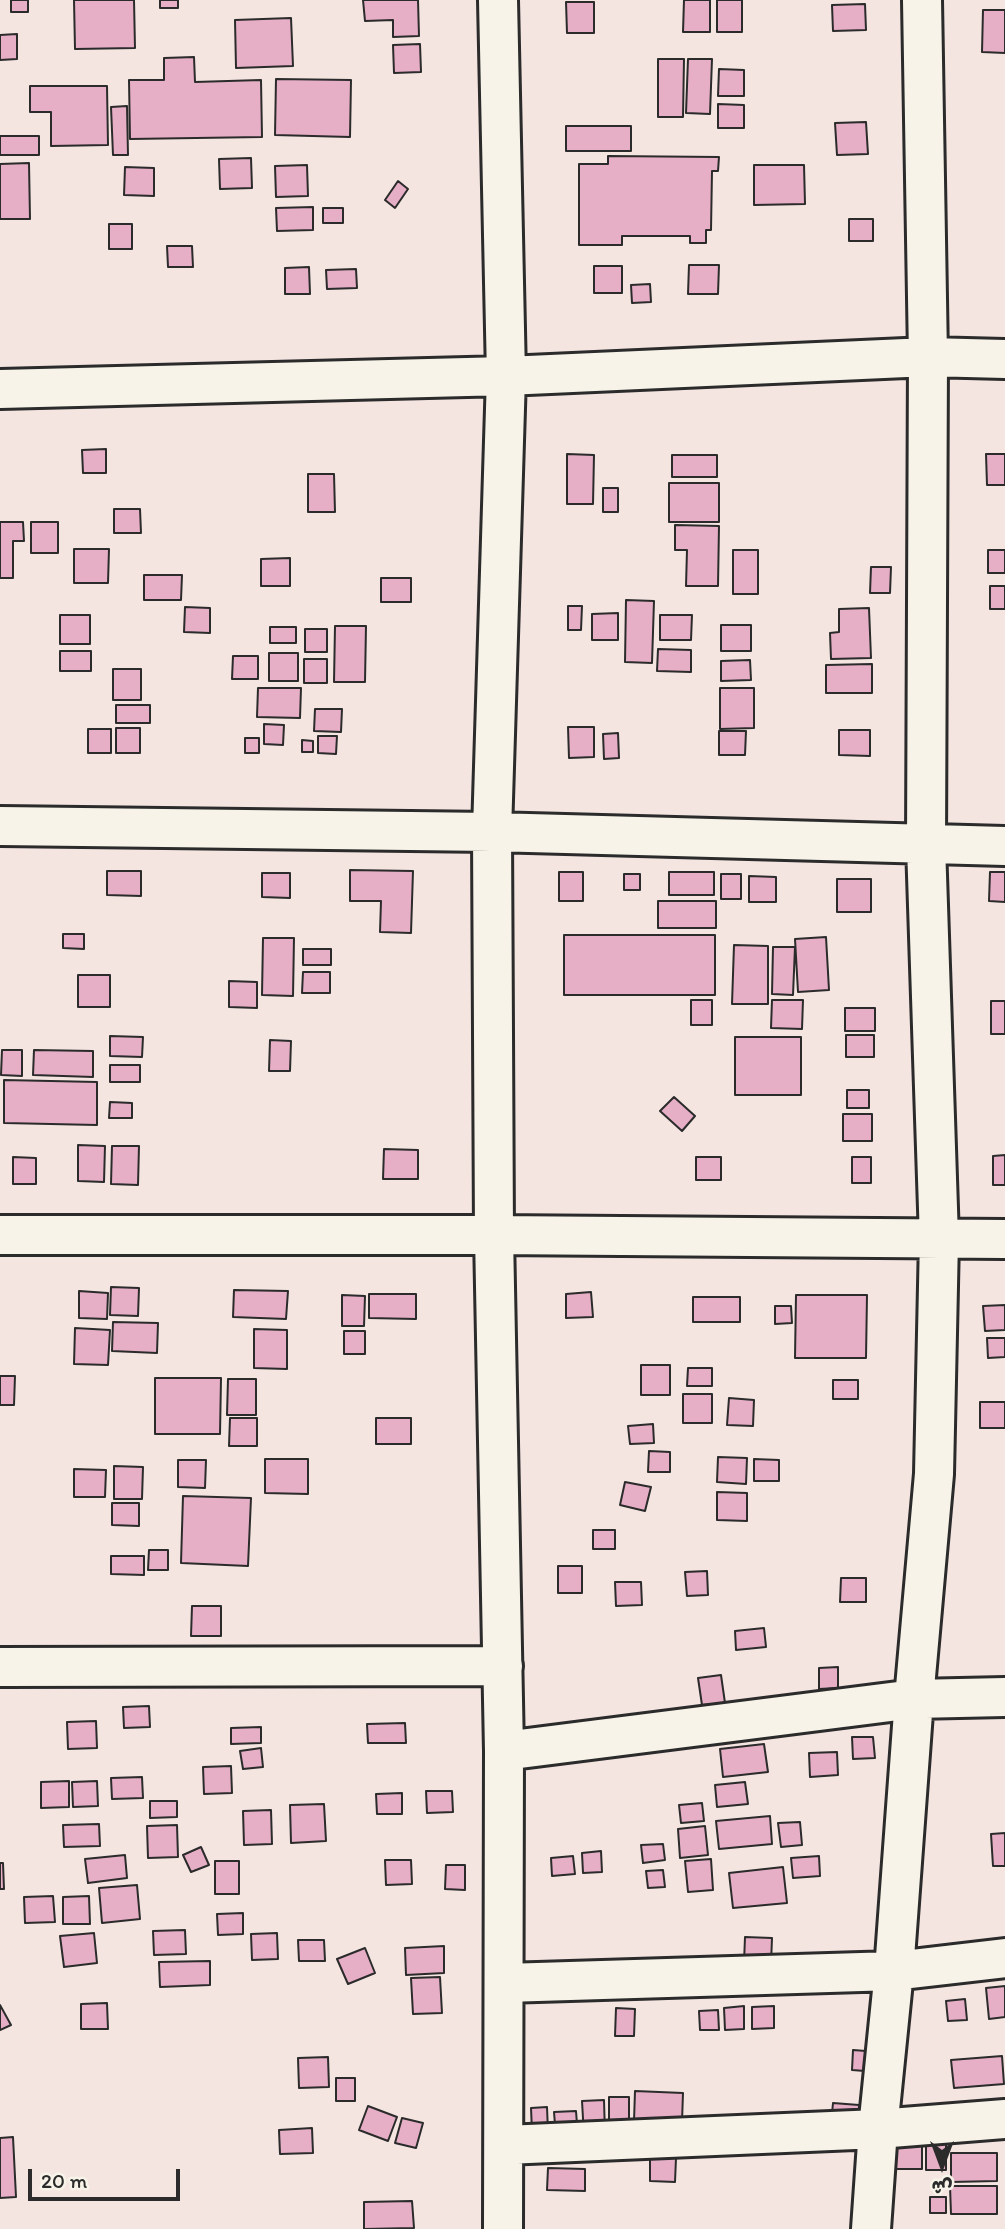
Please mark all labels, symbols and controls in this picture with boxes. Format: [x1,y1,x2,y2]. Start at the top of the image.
north arrow [907,2131,977,2201]
scale bar [32,2156,184,2200]
text: 20 m [41,2168,87,2193]
text: ش [932,2176,952,2199]

